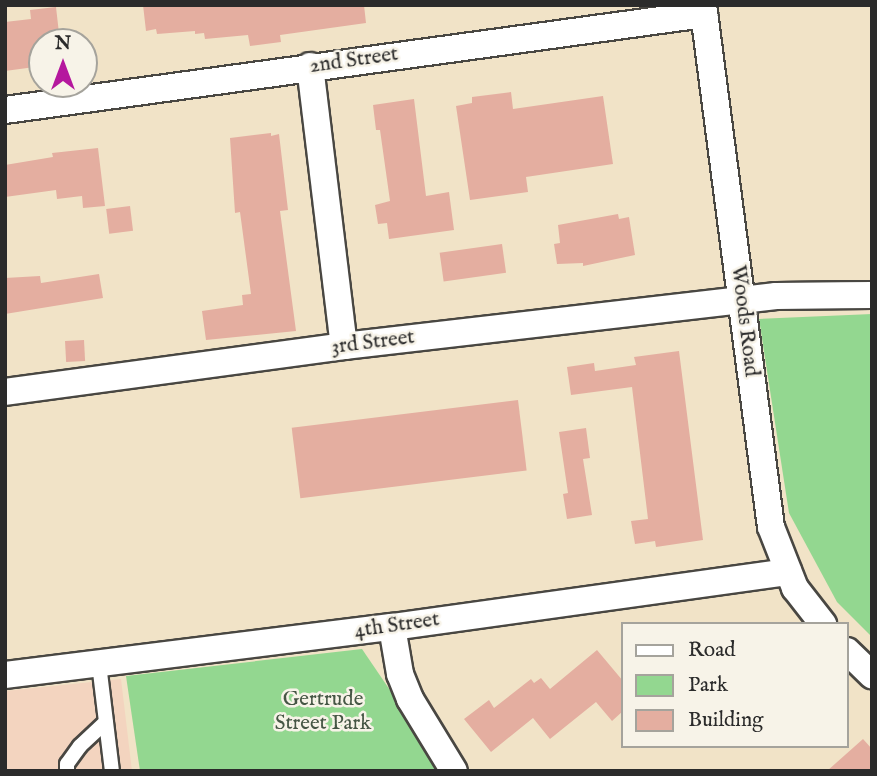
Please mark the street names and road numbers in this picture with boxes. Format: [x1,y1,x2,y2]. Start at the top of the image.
street label: 2nd Street [308,42,400,80]
street label: Woods Road [725,264,763,378]
street label: 3rd Street [330,325,416,361]
street label: 4th Street [353,608,441,644]

